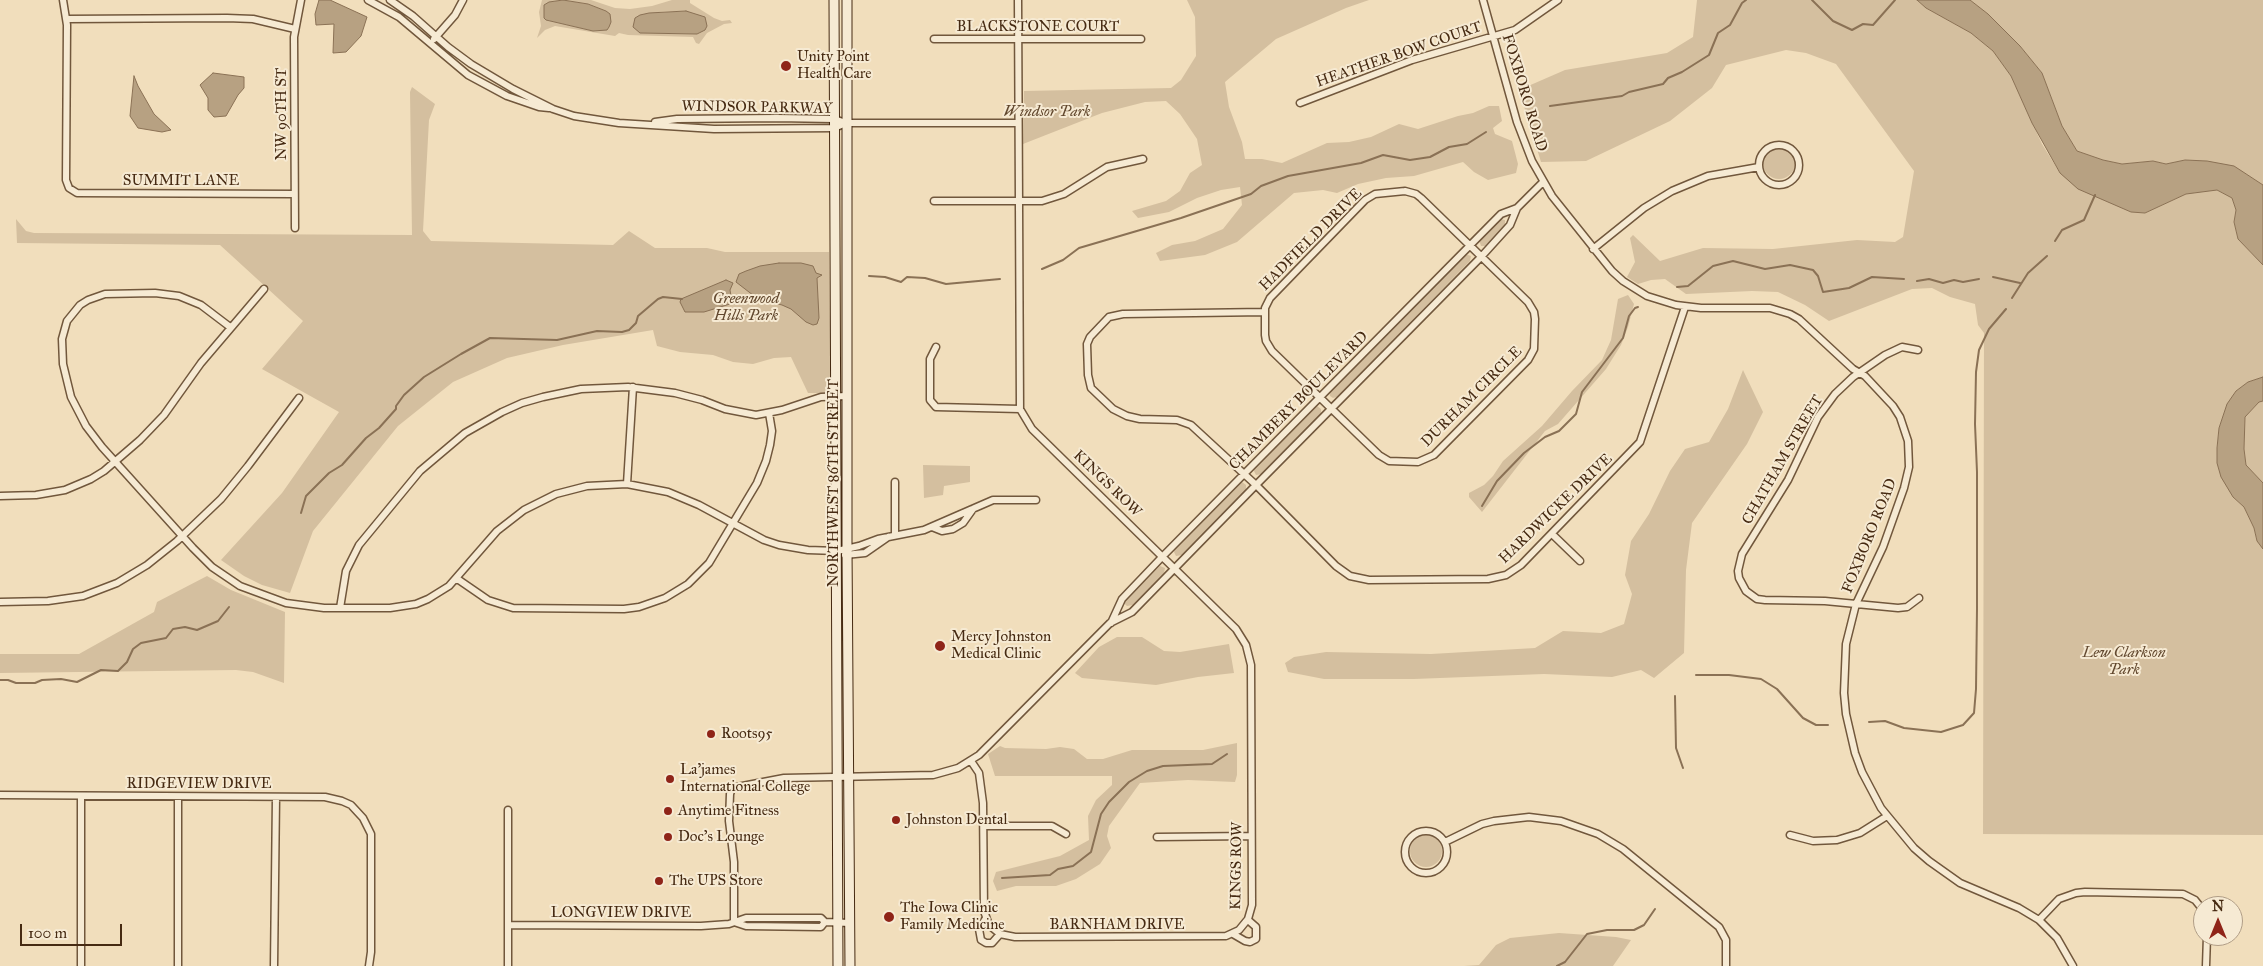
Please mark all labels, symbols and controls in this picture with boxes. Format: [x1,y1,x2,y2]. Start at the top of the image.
street label: BLACKSTONE COURT [957,18,1119,36]
street label: HEATHER BOW COURT [1314,18,1484,92]
street label: FOXBORO ROAD [1498,32,1550,154]
place label: Unity Point Health Care [797,48,872,83]
marker: Unity Point Health Care [779,59,793,73]
street label: NW 90TH ST [273,68,291,160]
street label: WINDSOR PARKWAY [681,98,833,118]
park label: Windsor Park [1004,103,1090,121]
street label: SUMMIT LANE [123,172,239,190]
street label: HADFIELD DRIVE [1256,185,1366,295]
park label: Greenwood Hills Park [713,290,779,325]
street label: CHAMBERY BOULEVARD [1226,328,1372,474]
street label: DURHAM CIRCLE [1418,343,1526,451]
street label: NORTHWEST 86TH STREET [825,379,843,587]
street label: CHATHAM STREET [1739,392,1827,528]
street label: KINGS ROW [1069,447,1145,521]
street label: HARDWICKE DRIVE [1496,450,1616,568]
street label: FOXBORO ROAD [1839,476,1901,596]
place label: Mercy Johnston Medical Clinic [951,628,1051,663]
marker: Mercy Johnston Medical Clinic [933,639,947,653]
park label: Lew Clarkson Park [2082,644,2166,679]
place label: Roots95 [721,725,773,743]
marker: Roots95 [705,728,717,740]
place label: La'james International College [680,761,810,796]
marker: La'james International College [664,773,676,785]
street label: RIDGEVIEW DRIVE [126,775,272,793]
place label: Anytime Fitness [678,802,779,820]
marker: Anytime Fitness [662,805,674,817]
place label: Johnston Dental [906,811,1007,829]
marker: Johnston Dental [890,814,902,826]
street label: KINGS ROW [1227,822,1247,910]
place label: Doc's Lounge [678,828,764,846]
marker: Doc's Lounge [662,831,674,843]
place label: The UPS Store [669,872,763,890]
marker: The UPS Store [653,875,665,887]
north arrow [2193,896,2243,946]
text: N [2212,898,2224,915]
place label: The Iowa Clinic Family Medicine [900,899,1005,934]
street label: LONGVIEW DRIVE [551,904,691,922]
marker: The Iowa Clinic Family Medicine [882,910,896,924]
scale bar [22,914,125,946]
street label: BARNHAM DRIVE [1050,916,1184,934]
text: 100 m [28,924,67,942]

